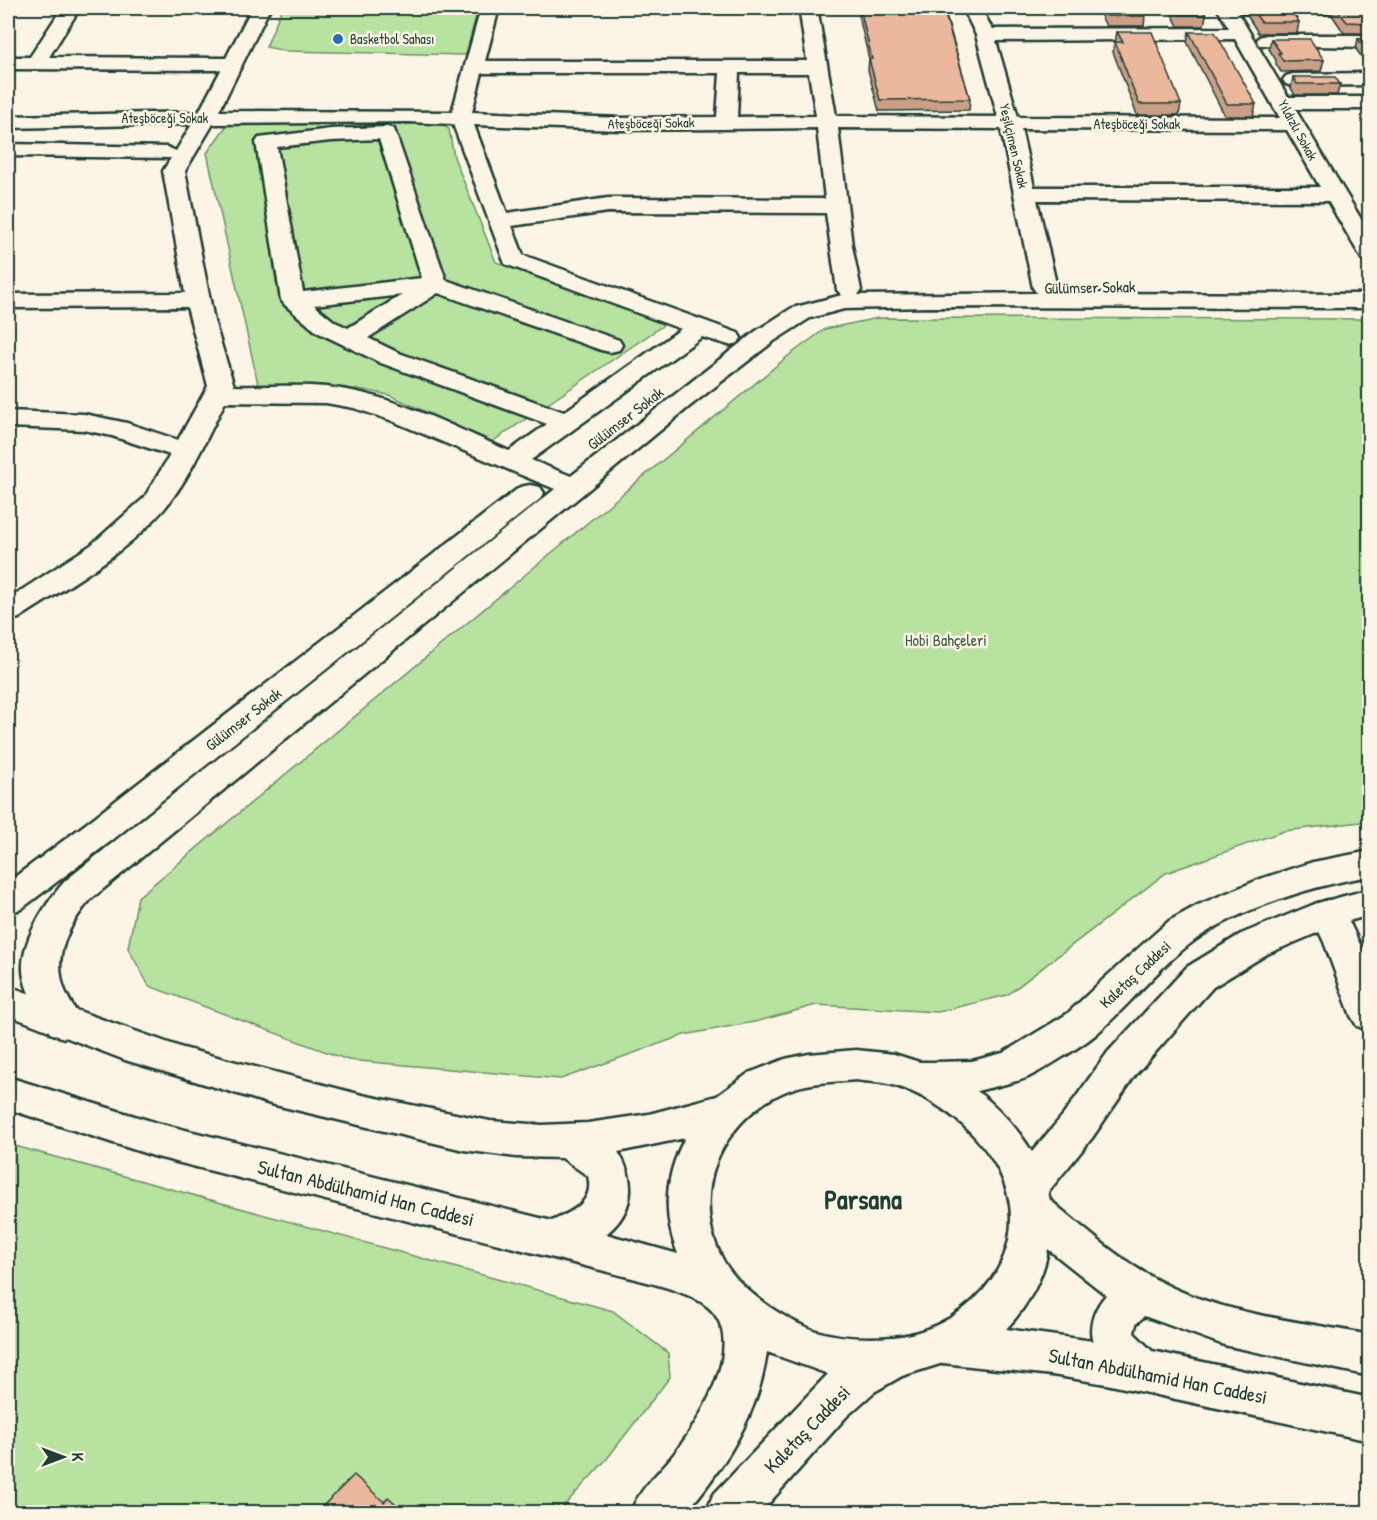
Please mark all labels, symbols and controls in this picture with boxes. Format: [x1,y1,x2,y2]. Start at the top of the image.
place label: Basketbol Sahası [350,29,434,48]
marker: Basketbol Sahası [331,32,345,46]
street label: Yıldızlı Sokak [1274,96,1323,164]
street label: Yeşilçimen Sokak [996,102,1034,190]
street label: Ateşböceği Sokak [122,108,209,128]
street label: Ateşböceği Sokak [607,112,695,134]
street label: Ateşböceği Sokak [1094,114,1181,134]
street label: Gülümser Sokak [1044,275,1136,299]
street label: Gülümser Sokak [582,381,668,455]
park label: Hobi Bahçeleri [905,629,987,651]
street label: Gülümser Sokak [200,682,286,756]
street label: Kaletaş Caddesi [1094,935,1176,1013]
street label: Sultan Abdülhamid Han Caddesi [255,1153,477,1232]
district label: Parsana [824,1181,902,1217]
street label: Sultan Abdülhamid Han Caddesi [1047,1341,1270,1410]
street label: Kaletaş Caddesi [758,1379,856,1479]
north arrow [33,1427,93,1487]
text: K [67,1453,89,1462]

